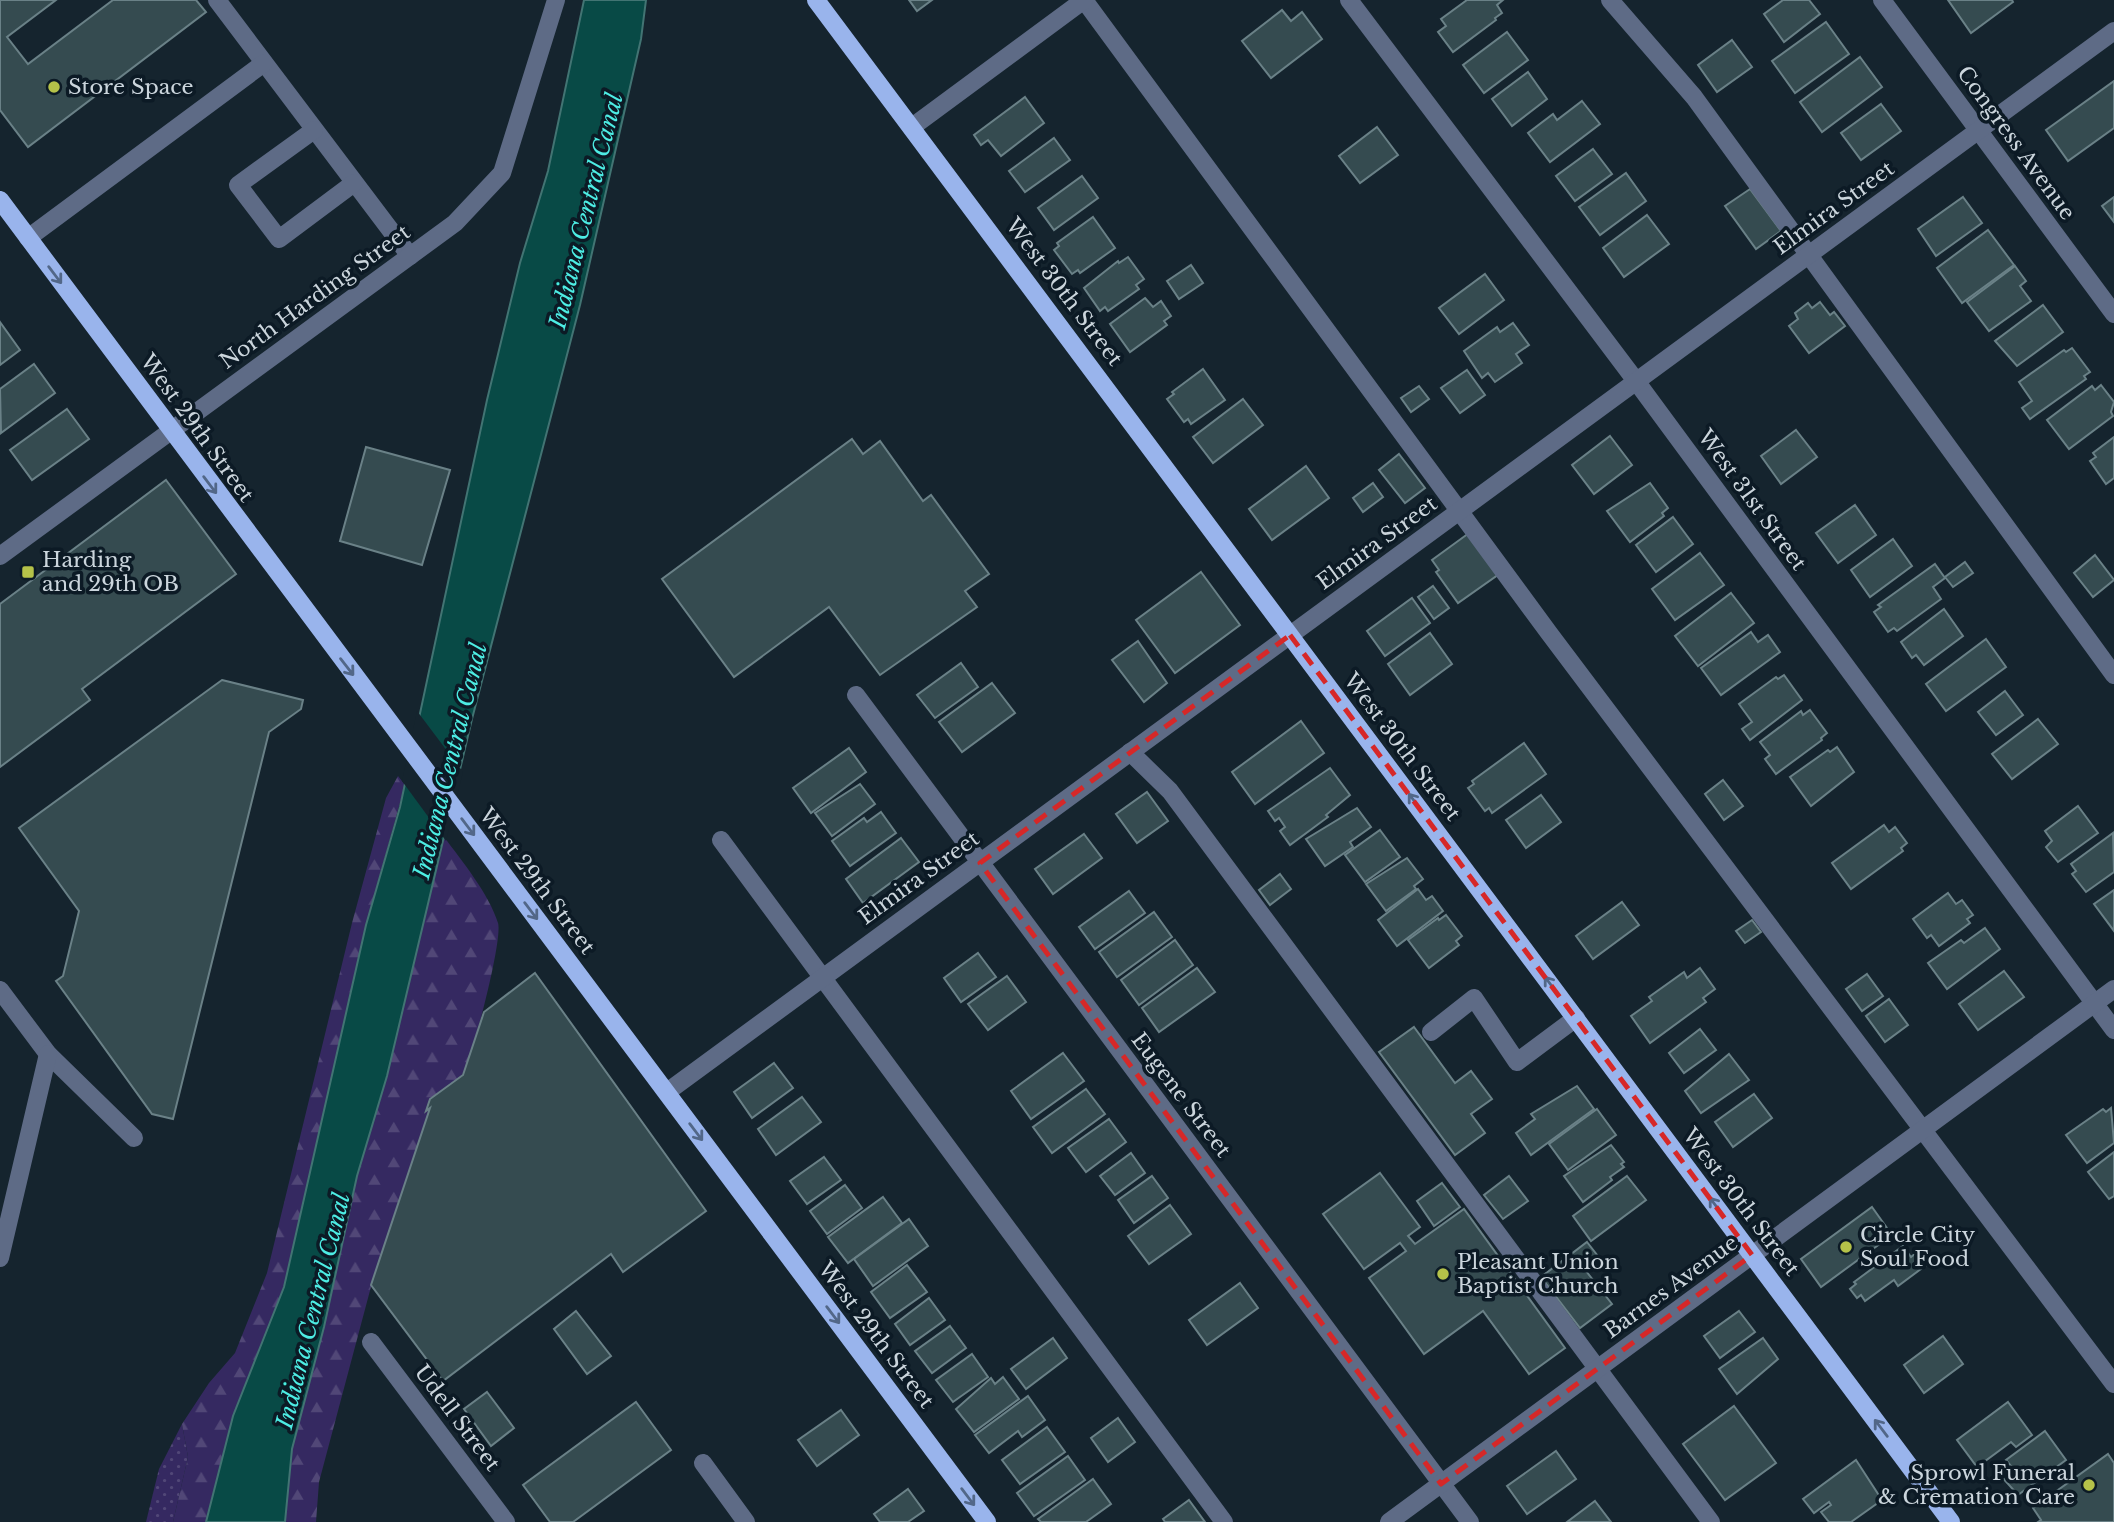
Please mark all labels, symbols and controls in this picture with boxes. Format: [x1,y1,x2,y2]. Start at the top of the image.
street label: Congress Avenue [1952,61,2080,225]
place label: Store Space [68,74,194,100]
marker: Store Space [46,79,62,95]
water label: Indiana Central Canal [543,89,629,333]
street label: Elmira Street [1769,156,1899,260]
street label: West 30th Street [999,212,1128,371]
street label: North Harding Street [215,219,415,375]
one-way arrow [48,265,63,284]
street label: West 29th Street [134,348,259,507]
street label: West 31st Street [1692,424,1812,575]
one-way arrow [202,475,217,494]
street label: Elmira Street [1312,491,1442,595]
place label: Harding and 29th OB [42,547,179,597]
marker: Harding and 29th OB [20,564,36,580]
water label: Indiana Central Canal [407,639,493,883]
one-way arrow [339,657,354,676]
street label: West 30th Street [1337,667,1466,826]
one-way arrow [1408,793,1422,812]
street label: West 29th Street [473,802,601,959]
one-way arrow [460,818,475,837]
street label: Elmira Street [854,826,984,930]
one-way arrow [523,901,538,920]
one-way arrow [1543,976,1558,994]
street label: Eugene Street [1126,1027,1236,1163]
street label: West 30th Street [1676,1122,1805,1281]
one-way arrow [689,1123,704,1141]
water label: Indiana Central Canal [270,1189,356,1433]
one-way arrow [1709,1197,1724,1216]
place label: Circle City Soul Food [1860,1222,1976,1272]
street label: Barnes Avenue [1599,1230,1743,1344]
marker: Circle City Soul Food [1838,1239,1854,1255]
place label: Pleasant Union Baptist Church [1457,1249,1619,1299]
street label: West 29th Street [812,1256,940,1413]
marker: Pleasant Union Baptist Church [1435,1266,1451,1282]
one-way arrow [825,1305,840,1323]
street label: Udell Street [409,1360,505,1476]
one-way arrow [1874,1419,1889,1438]
place label: Sprowl Funeral & Cremation Care [1878,1460,2075,1510]
marker: Sprowl Funeral & Cremation Care [2081,1477,2097,1493]
one-way arrow [961,1487,976,1506]

